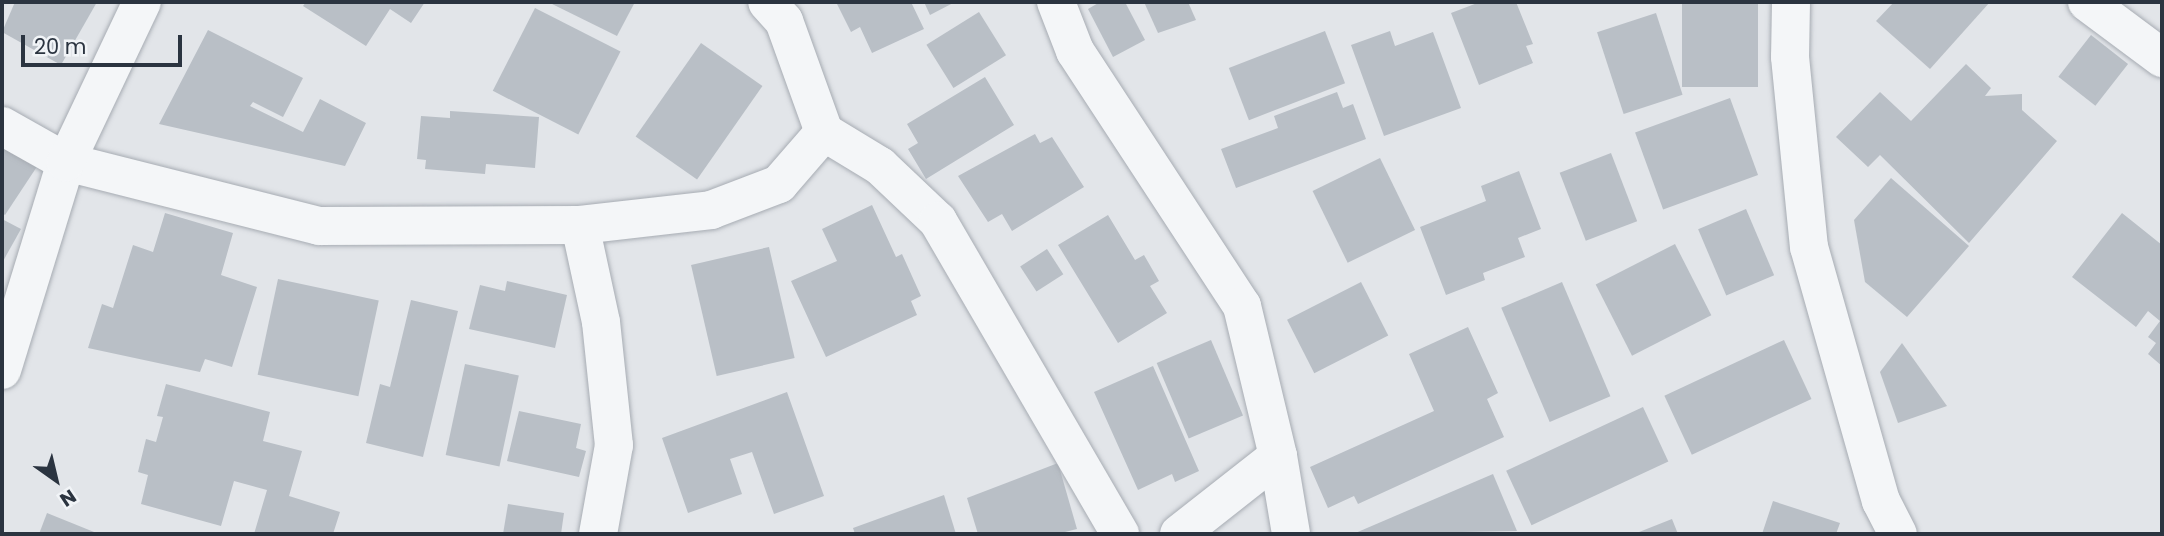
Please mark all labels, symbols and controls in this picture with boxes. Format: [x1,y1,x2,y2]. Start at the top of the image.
scale bar [24,21,186,65]
text: 20 m [34,32,87,61]
north arrow [21,445,91,515]
text: N [55,483,82,513]

